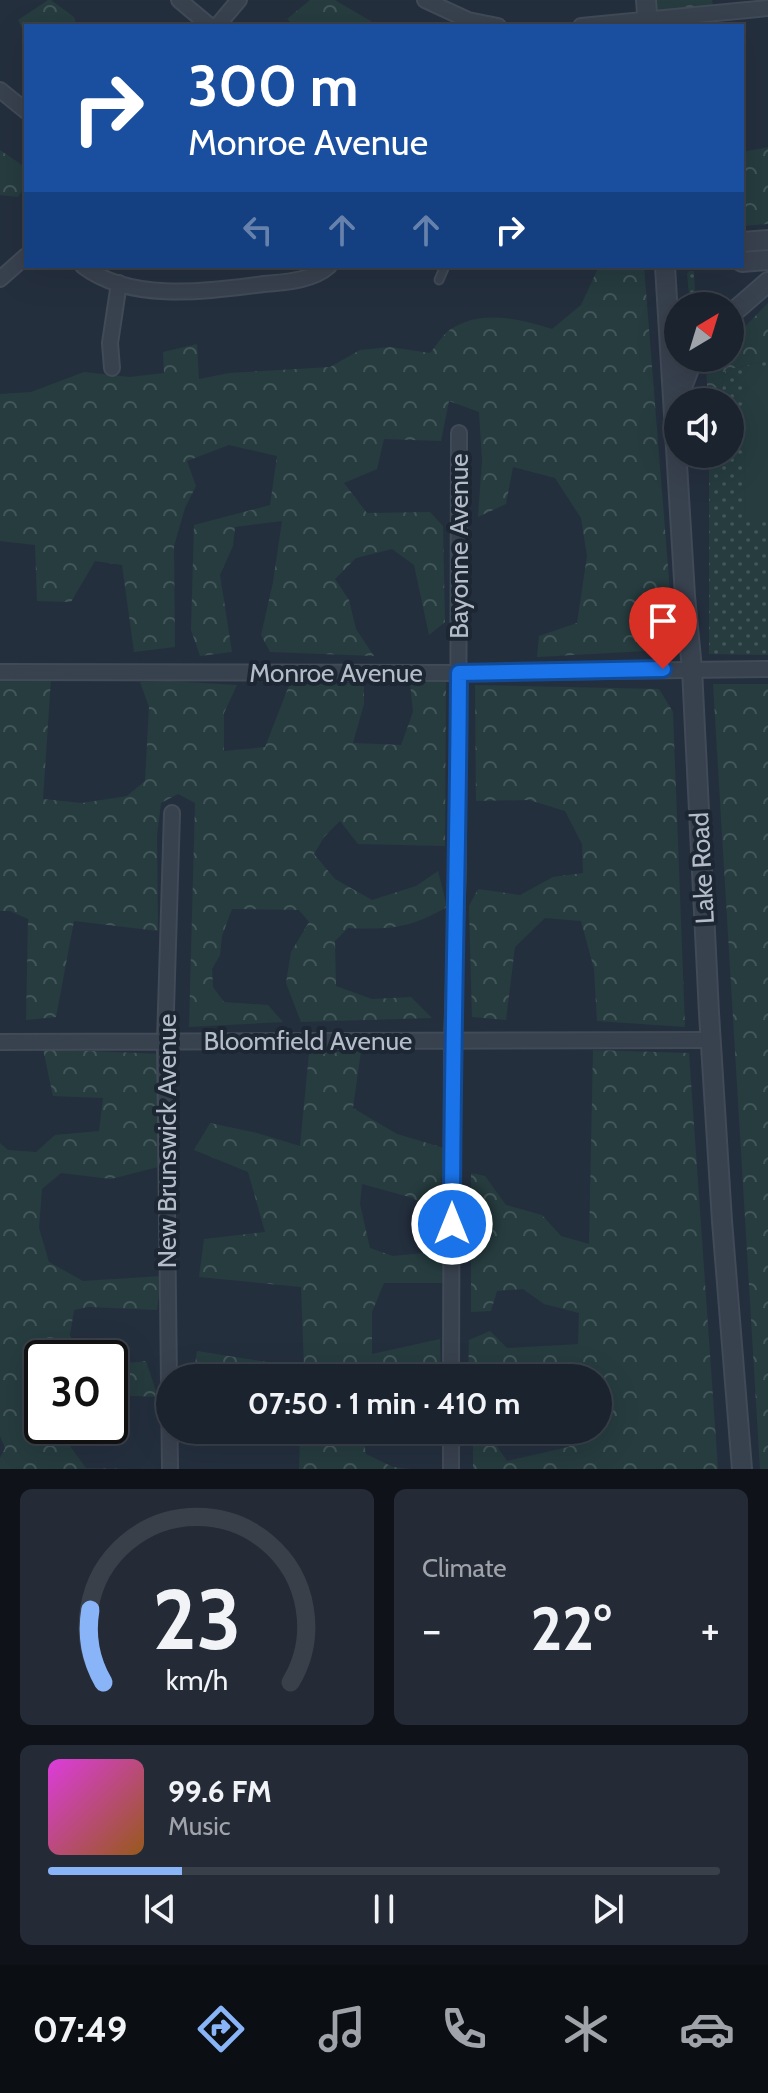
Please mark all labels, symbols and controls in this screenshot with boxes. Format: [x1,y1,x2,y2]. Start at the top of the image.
text: 300 m [188,52,359,120]
icon: right [56,56,160,160]
text: Monroe Avenue [188,120,428,164]
icon: left [236,208,280,252]
icon: ahead [320,208,364,252]
icon: ahead [404,208,448,252]
icon: right [488,208,532,252]
north arrow [664,292,744,372]
map controls [664,292,744,468]
button: sound [664,388,744,468]
street label: Bayonne Avenue [443,453,475,639]
pin [629,587,697,669]
icon: arrive [641,599,685,643]
street label: Monroe Avenue [249,657,423,689]
street label: Lake Road [683,811,721,925]
street label: New Brunswick Avenue [151,1014,183,1268]
street label: Bloomfield Avenue [204,1025,412,1057]
position arrow [410,1182,494,1266]
speed limit sign: 30 [24,1340,128,1444]
text: 07:50 · 1 min · 410 m [248,1385,520,1422]
text: Climate [422,1552,507,1584]
text: 23 [153,1569,241,1670]
text: 22° [531,1592,611,1665]
text: − [422,1603,441,1656]
text: + [701,1603,720,1656]
text: km/h [166,1662,228,1697]
text: 99.6 FM [168,1773,272,1810]
text: Music [168,1810,231,1842]
icon: previous [138,1887,182,1931]
icon: pause [362,1887,406,1931]
icon: next [586,1887,630,1931]
icon: directions [193,2001,249,2057]
icon: music [314,2001,370,2057]
icon: phone [436,2001,492,2057]
icon: climate [558,2001,614,2057]
icon: car [679,2001,735,2057]
text: 07:49 [33,2007,127,2051]

